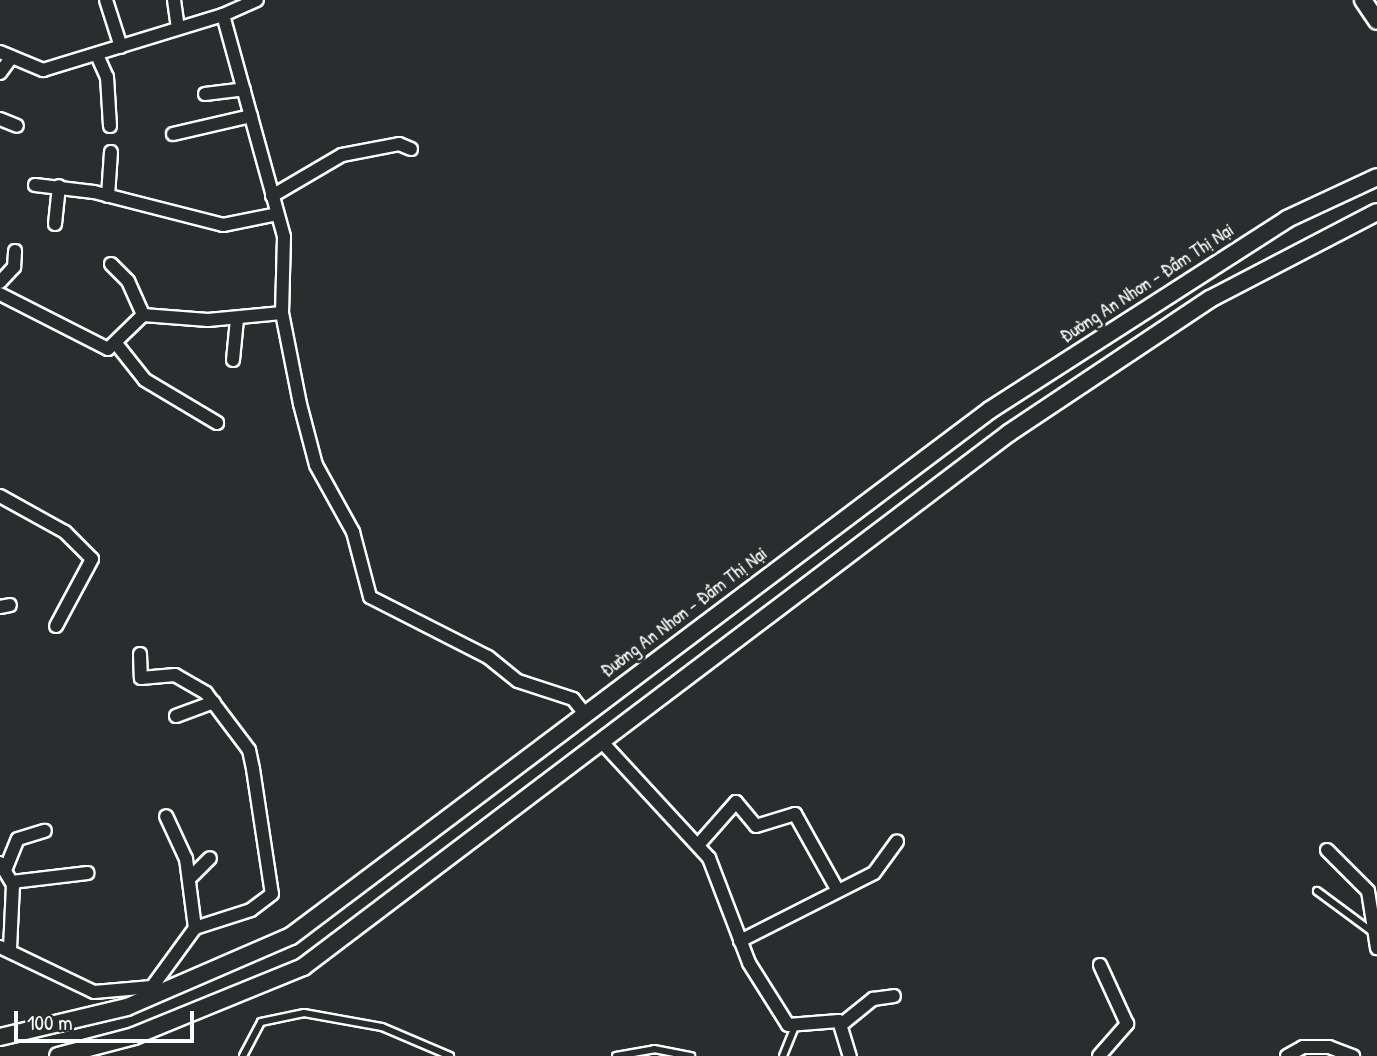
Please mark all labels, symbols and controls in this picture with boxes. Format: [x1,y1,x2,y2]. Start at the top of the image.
street label: Đường An Nhơn - Đầm Thị Nại [1056,218,1238,348]
street label: Đường An Nhơn - Đầm Thị Nại [596,542,772,682]
scale bar [18,996,198,1040]
text: 100 m [27,1008,73,1037]

